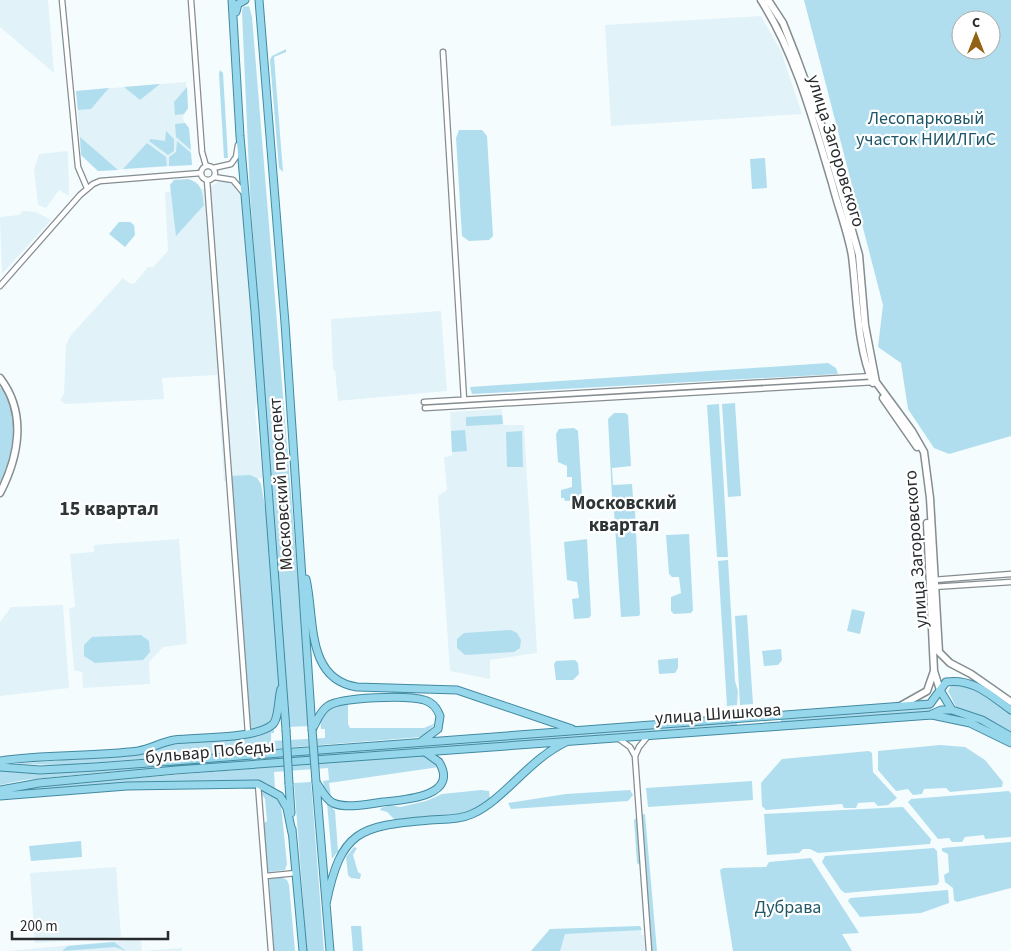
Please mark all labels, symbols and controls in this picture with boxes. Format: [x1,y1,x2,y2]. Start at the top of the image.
north arrow [951,10,1001,60]
text: С [972,13,980,33]
street label: улица Загоровского [801,72,871,230]
park label: Лесопарковый участок НИИЛГиС [856,106,996,152]
street label: Московский проспект [262,397,300,571]
street label: улица Загоровского [898,469,934,629]
district label: Московский квартал [571,490,677,539]
district label: 15 квартал [59,495,159,523]
street label: улица Шишкова [654,697,782,731]
street label: бульвар Победы [144,734,276,770]
park label: Дубрава [755,895,821,920]
scale bar [12,908,169,940]
text: 200 m [20,916,58,937]

